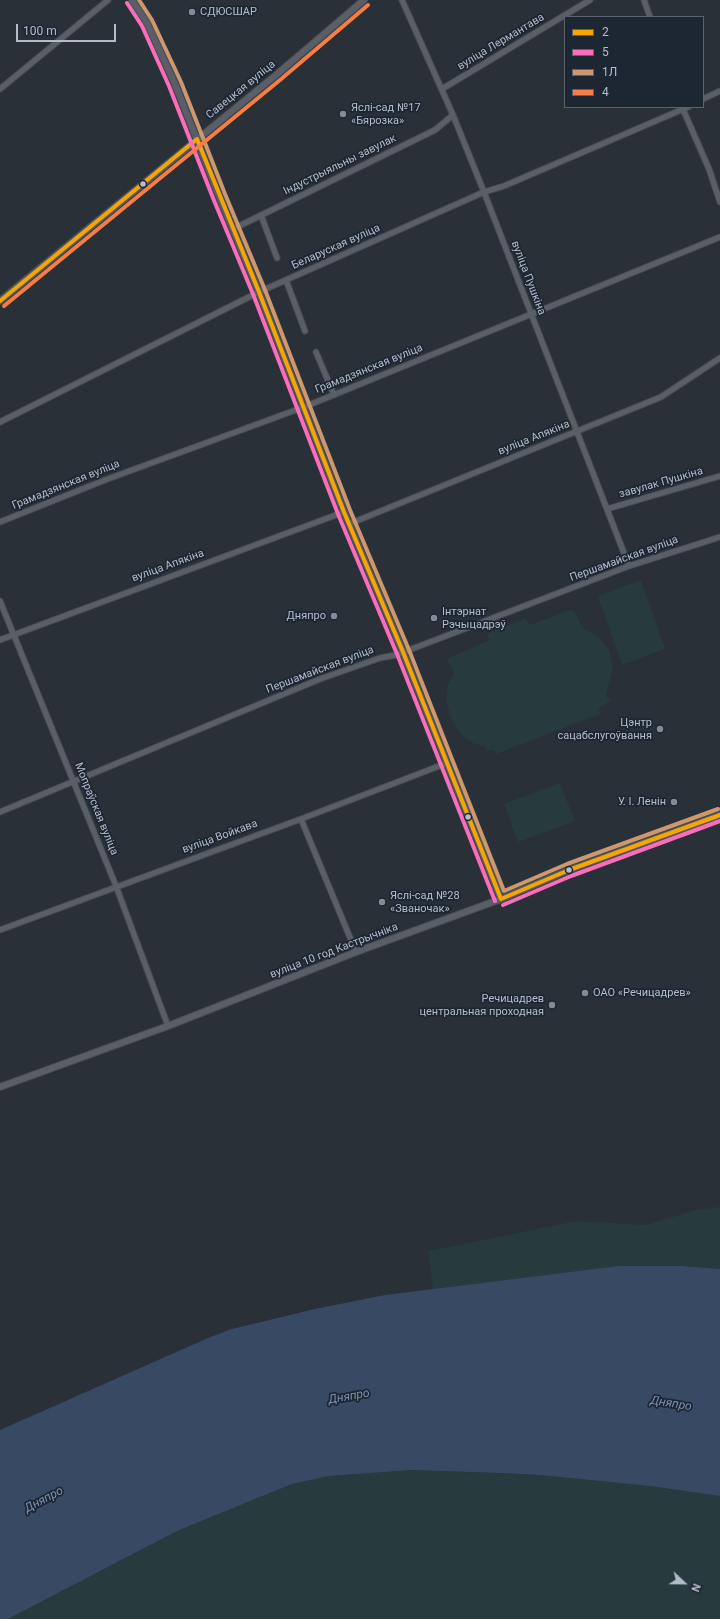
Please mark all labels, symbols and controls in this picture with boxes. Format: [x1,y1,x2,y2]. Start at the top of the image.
place label: СДЮСШАР [200,5,257,19]
marker: СДЮСШАР [187,7,197,17]
street label: вуліца Лермантава [455,11,547,73]
scale bar [18,16,118,42]
legend [564,16,704,108]
text: 100 m [23,24,57,38]
text: 2 [602,25,609,39]
text: 5 [602,45,609,59]
street label: Савецкая вуліца [204,58,278,122]
text: 1Л [602,65,617,79]
text: 4 [602,85,609,99]
place label: Яслі-сад №17 «Бярозка» [351,101,421,127]
marker: Яслі-сад №17 «Бярозка» [338,109,348,119]
street label: Індустрыяльны завулак [281,132,399,198]
unlabelled marker [138,179,148,189]
street label: Беларуская вуліца [290,222,382,272]
street label: вуліца Пушкіна [508,239,548,317]
street label: Грамадзянская вуліца [313,341,425,397]
street label: вуліца Апякіна [496,418,572,458]
street label: Грамадзянская вуліца [10,457,122,513]
street label: завулак Пушкіна [618,465,704,501]
street label: Першамайская вуліца [568,533,680,585]
street label: вуліца Апякіна [130,547,206,585]
place label: Інтэрнат Рэчыцадрэў [442,605,506,631]
place label: Дняпро [287,609,326,623]
marker: Дняпро [329,611,339,621]
marker: Інтэрнат Рэчыцадрэў [429,613,439,623]
street label: Першамайская вуліца [264,643,376,697]
place label: Цэнтр сацабслугоўвання [557,716,652,742]
marker: Цэнтр сацабслугоўвання [655,724,665,734]
street label: Мопраўская вуліца [71,761,121,857]
place label: У. І. Ленін [618,795,666,809]
marker: У. І. Ленін [669,797,679,807]
unlabelled marker [463,812,473,822]
street label: вуліца Войкава [181,817,259,857]
unlabelled marker [564,865,574,875]
place label: Яслі-сад №28 «Званочак» [390,889,460,915]
marker: Яслі-сад №28 «Званочак» [377,897,387,907]
street label: вуліца 10 год Кастрычніка [268,920,400,982]
place label: ОАО «Речицадрев» [593,986,691,1000]
marker: ОАО «Речицадрев» [580,988,590,998]
place label: Речицадрев центральная проходная [420,992,544,1018]
marker: Речицадрев центральная проходная [547,1000,557,1010]
water label: Дняпро [327,1386,371,1408]
water label: Дняпро [649,1394,693,1414]
water label: Дняпро [22,1484,66,1516]
north arrow [664,1563,704,1603]
text: N [688,1582,703,1594]

